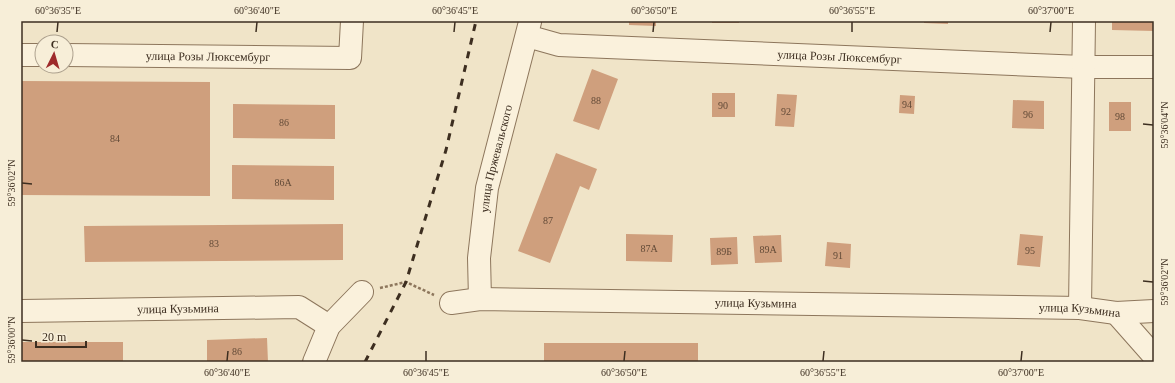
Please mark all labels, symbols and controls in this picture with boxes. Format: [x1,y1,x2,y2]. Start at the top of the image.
text: 60°36'35"E [35,5,81,16]
text: 60°36'40"E [234,5,280,16]
text: 60°36'45"E [432,5,478,16]
text: 60°36'50"E [631,5,677,16]
text: 60°36'55"E [829,5,875,16]
text: 60°37'00"E [1028,5,1074,16]
north arrow [34,34,74,74]
text: С [50,38,59,50]
street label: улица Розы Люксембург [777,47,902,66]
street label: улица Розы Люксембург [146,49,270,64]
house number: 88 [591,95,601,106]
house number: 94 [902,99,912,110]
house number: 90 [718,100,728,111]
text: 59°36'04"N [1159,101,1170,149]
street label: улица Пржевальского [477,103,515,213]
house number: 92 [781,106,791,117]
house number: 96 [1023,109,1033,120]
house number: 98 [1115,111,1125,122]
house number: 86 [279,117,289,128]
house number: 84 [110,133,120,144]
text: 59°36'02"N [6,159,17,207]
house number: 86А [274,177,292,188]
house number: 87 [543,215,553,226]
house number: 83 [209,238,219,249]
house number: 87А [640,243,658,254]
house number: 89А [759,244,777,255]
house number: 95 [1025,245,1035,256]
house number: 89Б [716,246,732,257]
house number: 91 [833,250,843,261]
text: 59°36'02"N [1159,258,1170,306]
street label: улица Кузьмина [715,296,797,311]
street label: улица Кузьмина [1039,300,1121,320]
street label: улица Кузьмина [137,301,220,316]
text: 59°36'00"N [6,316,17,364]
scale bar [36,323,86,349]
text: 20 m [42,330,67,344]
house number: 86 [232,346,242,357]
text: 60°36'40"E [204,367,250,378]
text: 60°36'45"E [403,367,449,378]
text: 60°36'50"E [601,367,647,378]
text: 60°36'55"E [800,367,846,378]
text: 60°37'00"E [998,367,1044,378]

